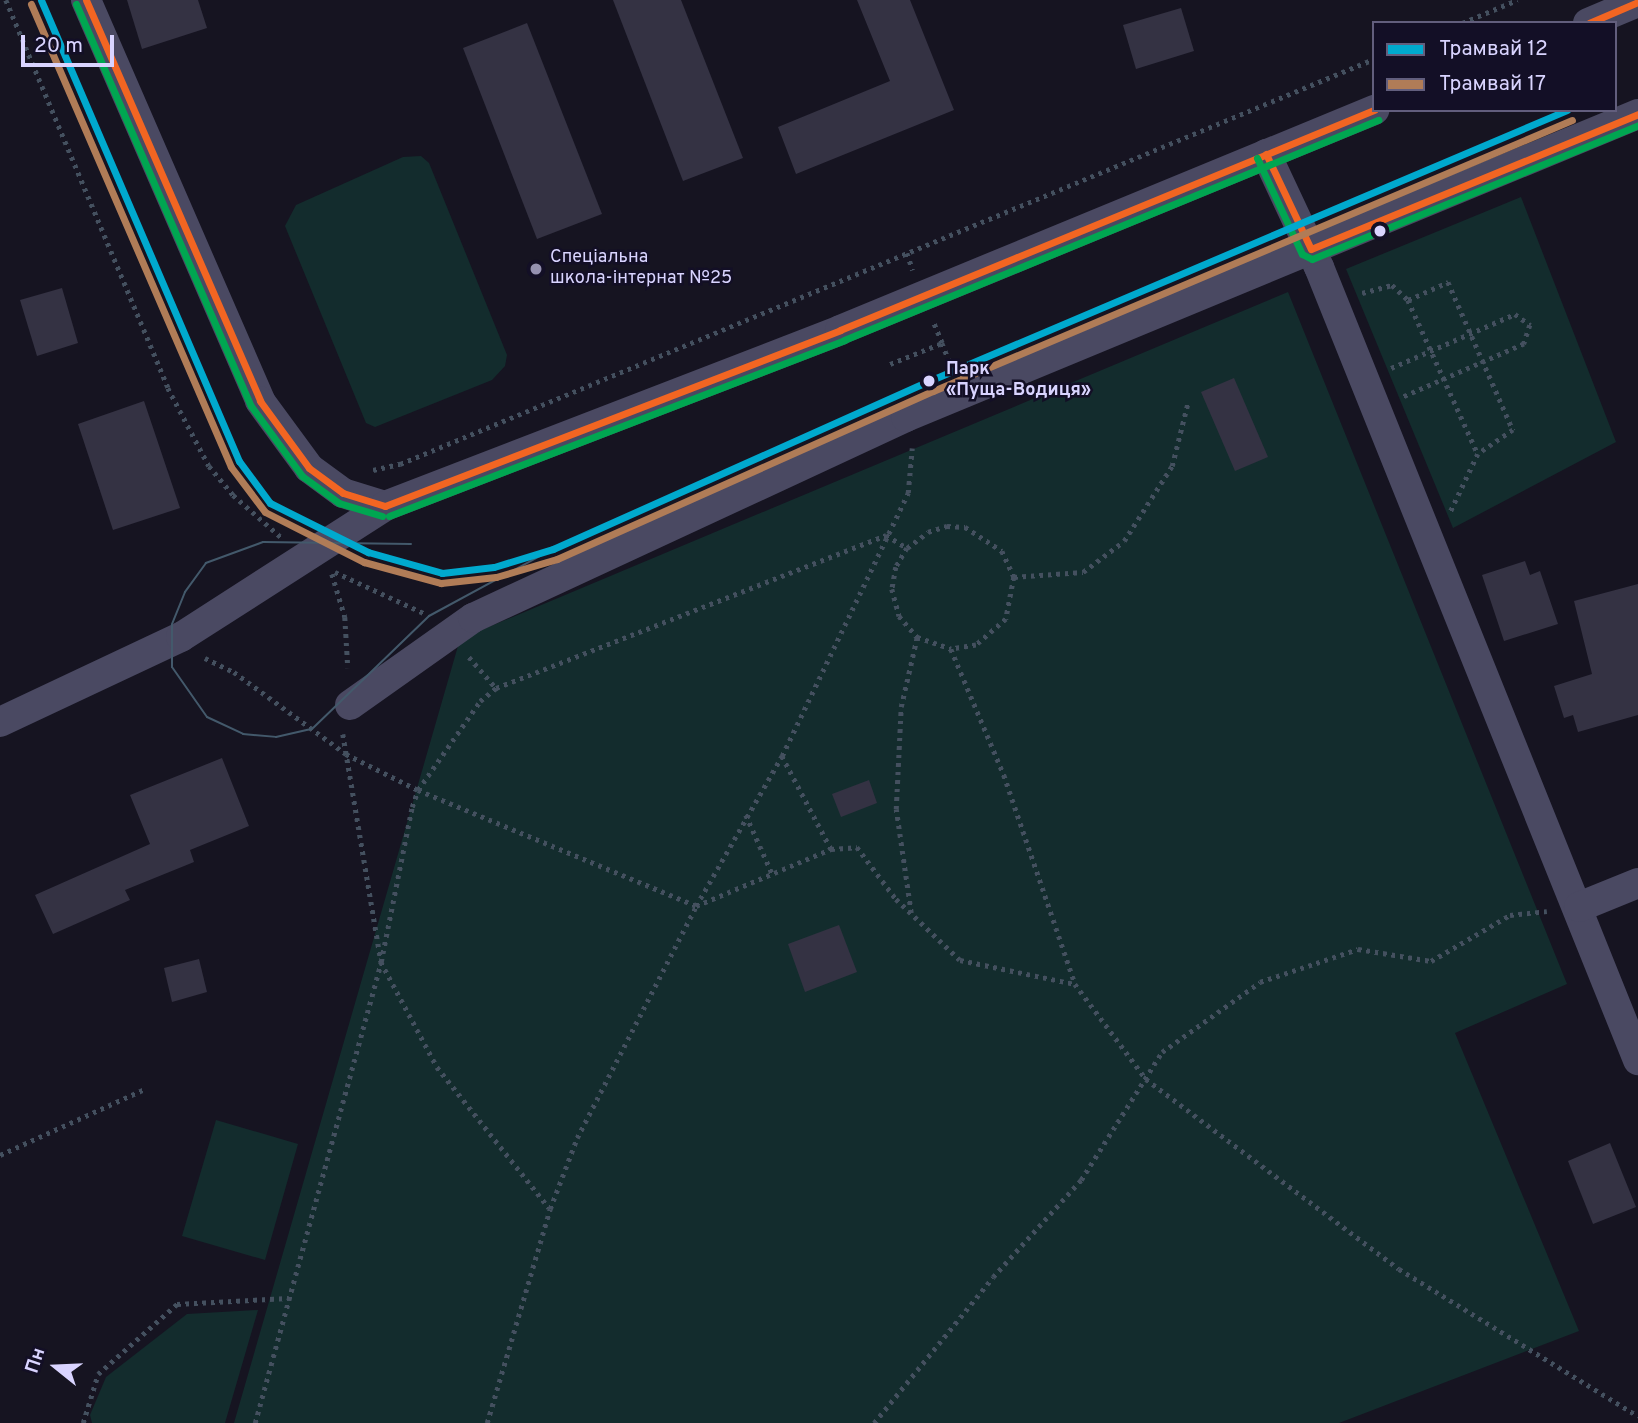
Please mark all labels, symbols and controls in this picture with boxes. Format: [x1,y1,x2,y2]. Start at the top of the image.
scale bar [24,21,117,65]
legend [1372,21,1617,112]
text: 20 m [34,33,83,60]
text: Трамвай 12 [1439,36,1548,63]
text: Трамвай 17 [1439,71,1546,98]
unlabelled marker [1373,224,1387,238]
place label: Спеціальна школа-інтернат №25 [550,248,732,290]
marker: Спеціальна школа-інтернат №25 [528,261,544,277]
place label: Парк «Пуща-Водиця» [946,360,1091,402]
marker: Парк «Пуща-Водиця» [918,370,940,392]
north arrow [21,1332,91,1402]
text: Пн [21,1345,51,1376]

